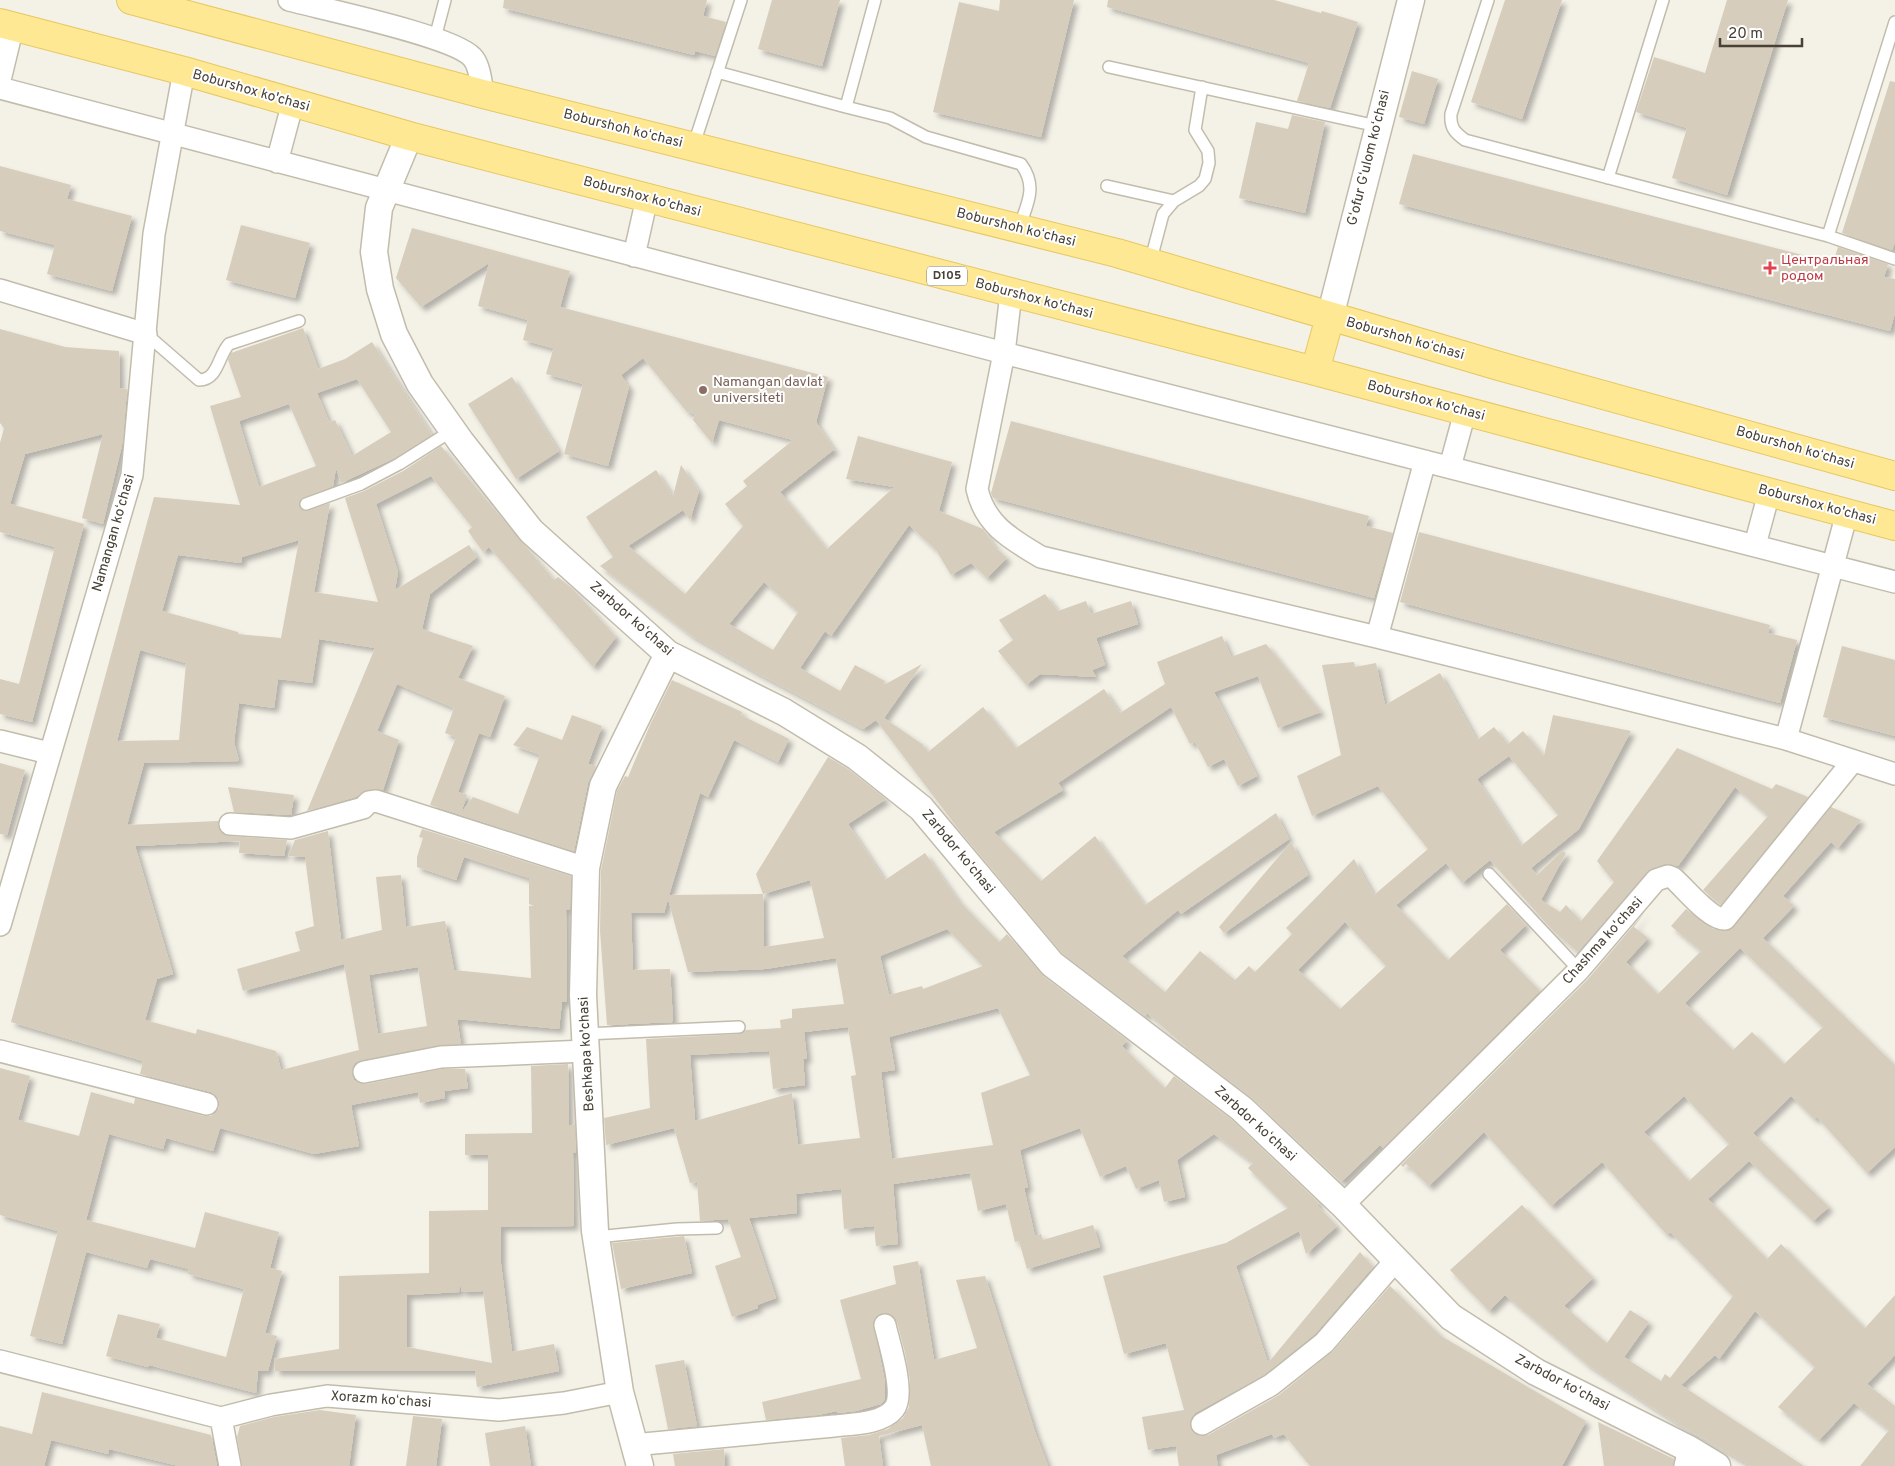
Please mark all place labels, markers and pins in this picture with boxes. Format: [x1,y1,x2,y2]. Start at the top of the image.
place label: Центральная родом [1781,252,1869,285]
marker: Центральная родом [1763,261,1777,275]
place label: Namangan davlat universiteti [713,374,823,407]
marker: Namangan davlat universiteti [697,384,709,396]

